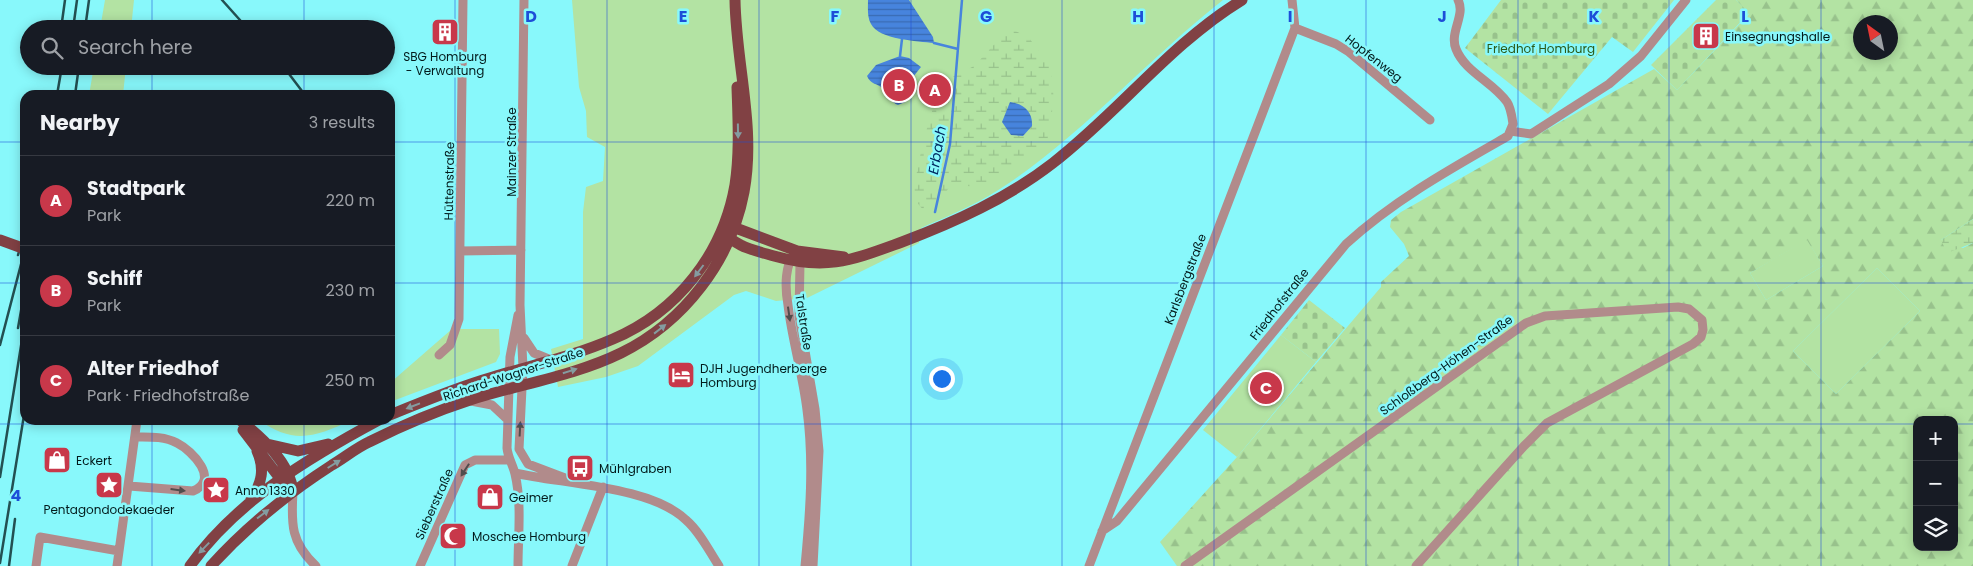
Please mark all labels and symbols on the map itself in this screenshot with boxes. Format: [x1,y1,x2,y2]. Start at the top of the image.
text: D [525,5,537,28]
text: E [679,5,687,28]
text: F [831,5,840,28]
text: G [980,5,992,28]
text: H [1132,5,1144,28]
text: I [1288,5,1292,28]
text: J [1437,5,1447,28]
text: K [1588,5,1600,28]
text: L [1741,5,1749,28]
north arrow [1853,15,1898,60]
building icon: SBG Homburg - Verwaltung [430,17,460,47]
building icon: Einsegnungshalle [1691,21,1721,51]
place label: Einsegnungshalle [1725,28,1830,45]
street label: Hopfenweg [1342,30,1406,86]
park label: Friedhof Homburg [1487,40,1595,57]
place label: SBG Homburg - Verwaltung [403,48,487,79]
pin: B [883,66,915,104]
pin: A [919,71,951,109]
street label: Mainzer Straße [503,107,520,197]
one-way arrow [734,123,742,139]
water label: Erbach [923,124,951,176]
street label: Hüttenstraße [440,142,458,220]
street label: Karlsbergstraße [1160,231,1210,327]
one-way arrow [693,264,704,277]
street label: Friedhofstraße [1245,264,1313,344]
street label: Talstraße [791,293,817,351]
one-way arrow [785,306,793,322]
street label: Schloßberg-Höhen-Straße [1376,311,1516,419]
one-way arrow [654,323,667,334]
street label: Richard-Wagner-Straße [441,343,585,405]
hotel icon: DJH Jugendherberge Homburg [666,360,696,390]
place label: DJH Jugendherberge Homburg [700,360,827,391]
your location [929,366,955,392]
one-way arrow [562,367,577,374]
pin: C [1250,369,1282,407]
one-way arrow [406,402,420,410]
one-way arrow [517,421,525,437]
shop icon: Eckert [42,445,72,475]
place label: Eckert [76,452,112,469]
bus stop icon: Mühlgraben [565,453,595,483]
one-way arrow [327,459,340,469]
place label: Mühlgraben [599,460,672,477]
one-way arrow [460,463,469,476]
street label: Sieberstraße [411,466,457,542]
place icon: Pentagondodekaeder [94,470,124,500]
place icon: Anno 1330 [201,475,231,505]
place label: Anno 1330 [235,482,295,499]
shop icon: Geimer [475,482,505,512]
text: 4 [11,484,22,507]
one-way arrow [170,487,186,495]
place label: Geimer [509,489,554,506]
place label: Pentagondodekaeder [43,501,175,518]
one-way arrow [256,509,269,520]
mosque icon: Moschee Homburg [438,521,468,551]
place label: Moschee Homburg [472,528,586,545]
one-way arrow [198,542,210,554]

